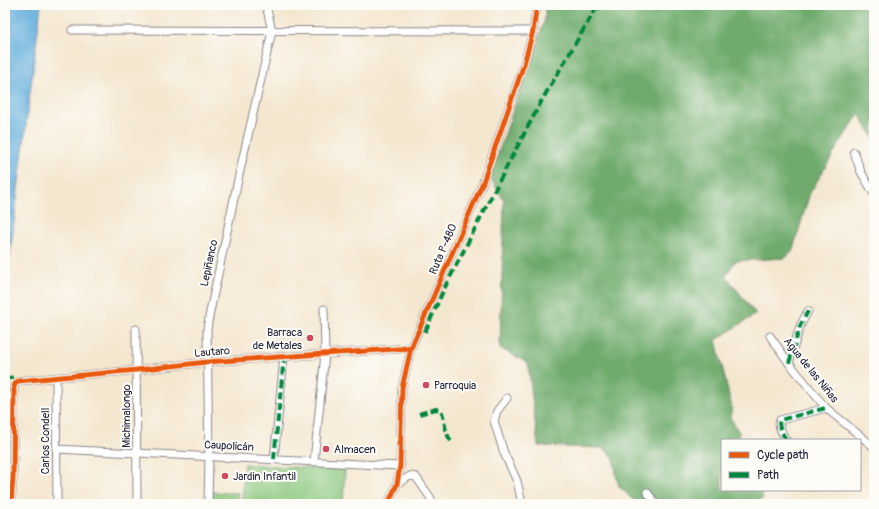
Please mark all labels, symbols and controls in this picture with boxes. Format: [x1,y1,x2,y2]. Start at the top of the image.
street label: Ruta P-480 [426,222,460,276]
street label: Lepiñanco [198,238,220,288]
place label: Barraca de Metales [253,326,302,352]
marker: Barraca de Metales [305,333,315,343]
street label: Agua de las Niñas [781,335,841,405]
street label: Lautaro [194,344,230,360]
place label: Parroquia [434,379,476,392]
marker: Parroquia [421,380,431,390]
street label: Michimalongo [120,384,133,448]
street label: Carlos Condell [39,408,52,474]
street label: Caupolicán [204,438,254,454]
legend [721,439,861,491]
place label: Almacen [334,443,376,456]
marker: Almacen [321,444,331,454]
text: Cycle path [757,448,809,463]
text: Path [757,468,779,483]
place label: Jardin Infantil [233,470,296,483]
marker: Jardin Infantil [220,471,230,481]

